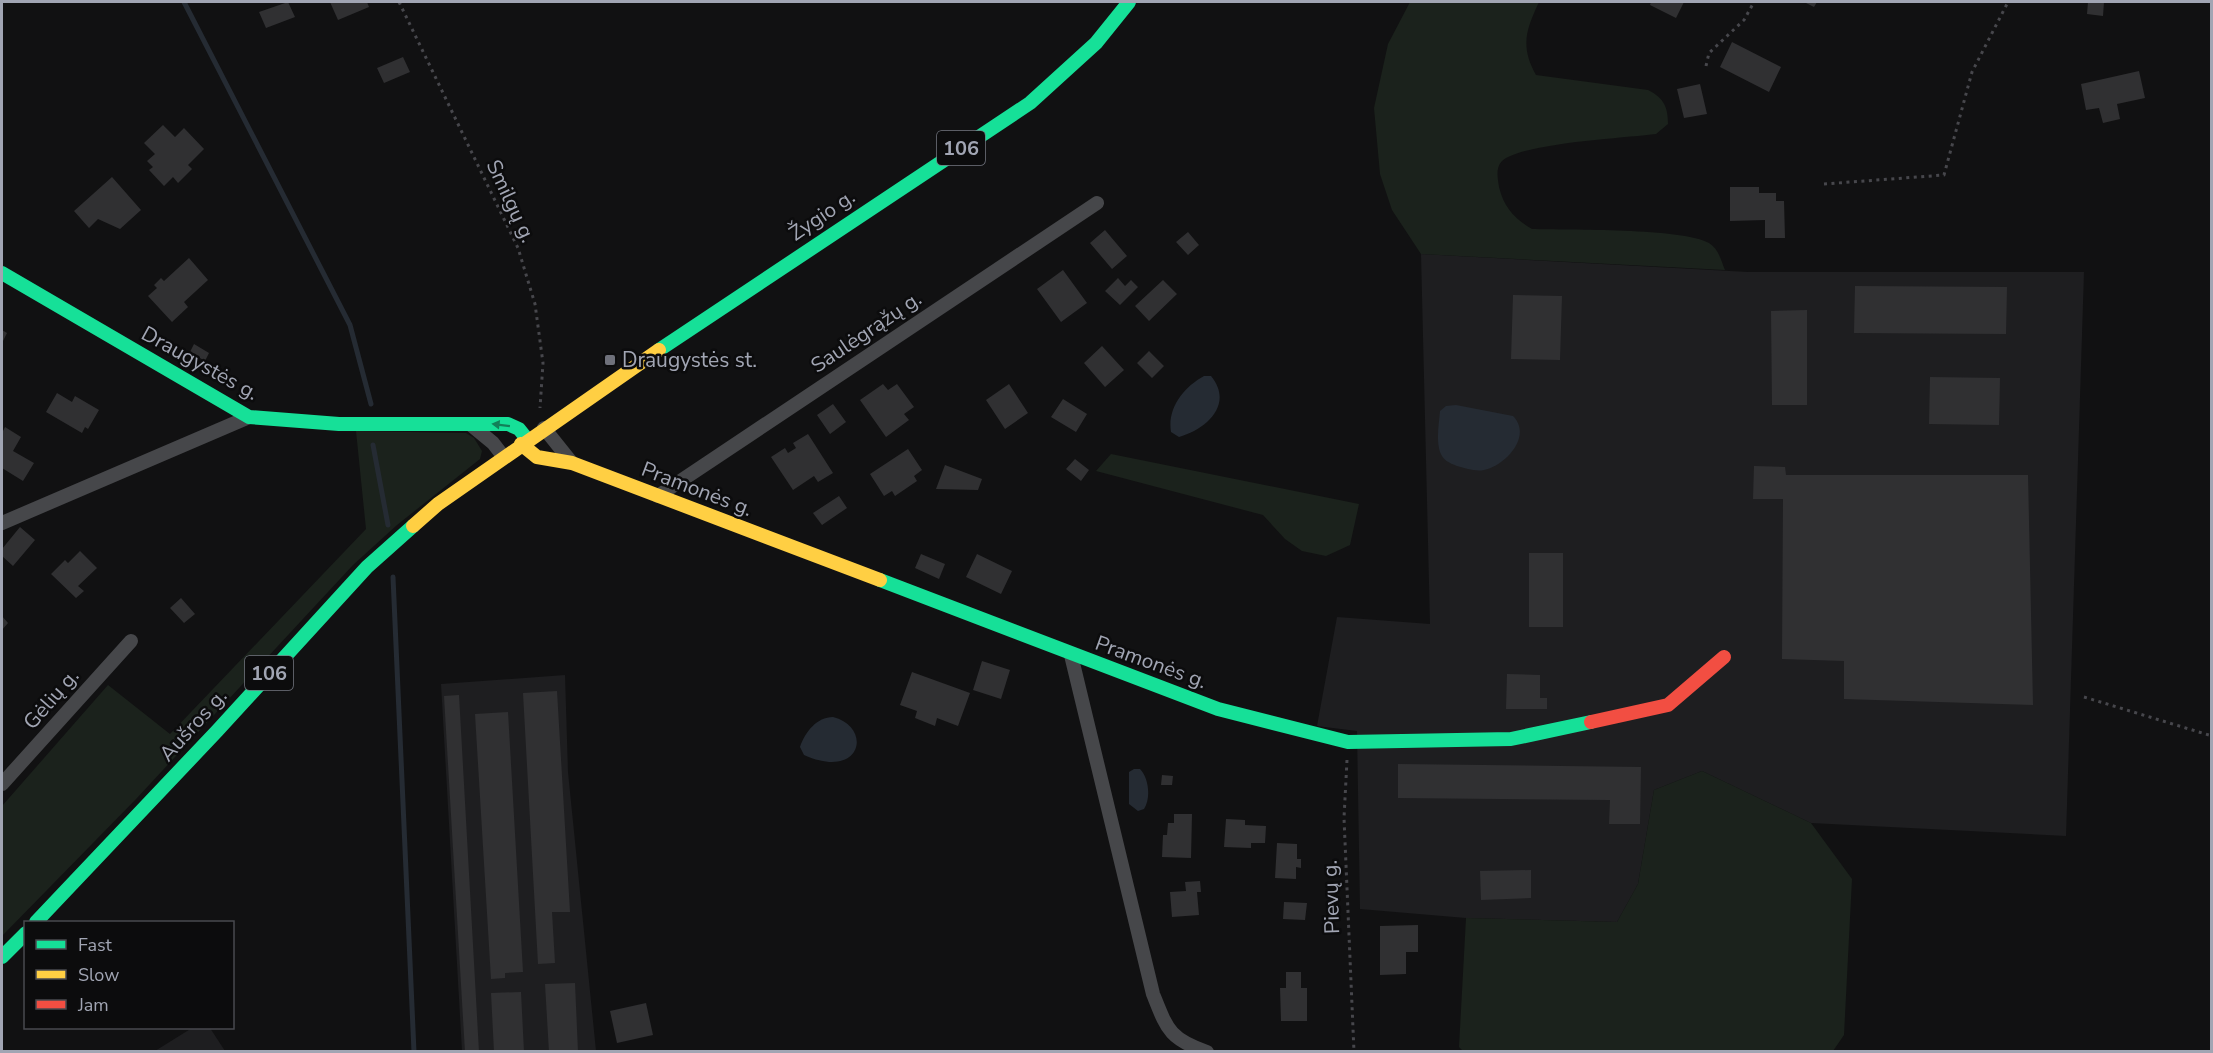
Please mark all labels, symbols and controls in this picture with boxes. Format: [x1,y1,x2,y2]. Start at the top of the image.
road number: 106 [937,131,985,165]
street label: Smilgų g. [480,155,542,247]
street label: Žygio g. [784,183,860,247]
street label: Saulėgrąžų g. [805,285,927,379]
street label: Draugystės g. [136,319,264,407]
place label: Draugystės st. [622,346,757,374]
marker: Draugystės st. [603,353,617,367]
one-way arrow [491,420,510,429]
street label: Pramonės g. [637,455,757,523]
street label: Pramonės g. [1091,629,1211,695]
road number: 106 [245,656,293,690]
street label: Gėlių g. [17,663,85,735]
street label: Aušros g. [153,683,233,767]
street label: Pievų g. [1316,859,1346,935]
legend [24,921,234,1029]
text: Fast [78,933,113,957]
text: Slow [78,963,119,987]
text: Jam [77,993,109,1017]

